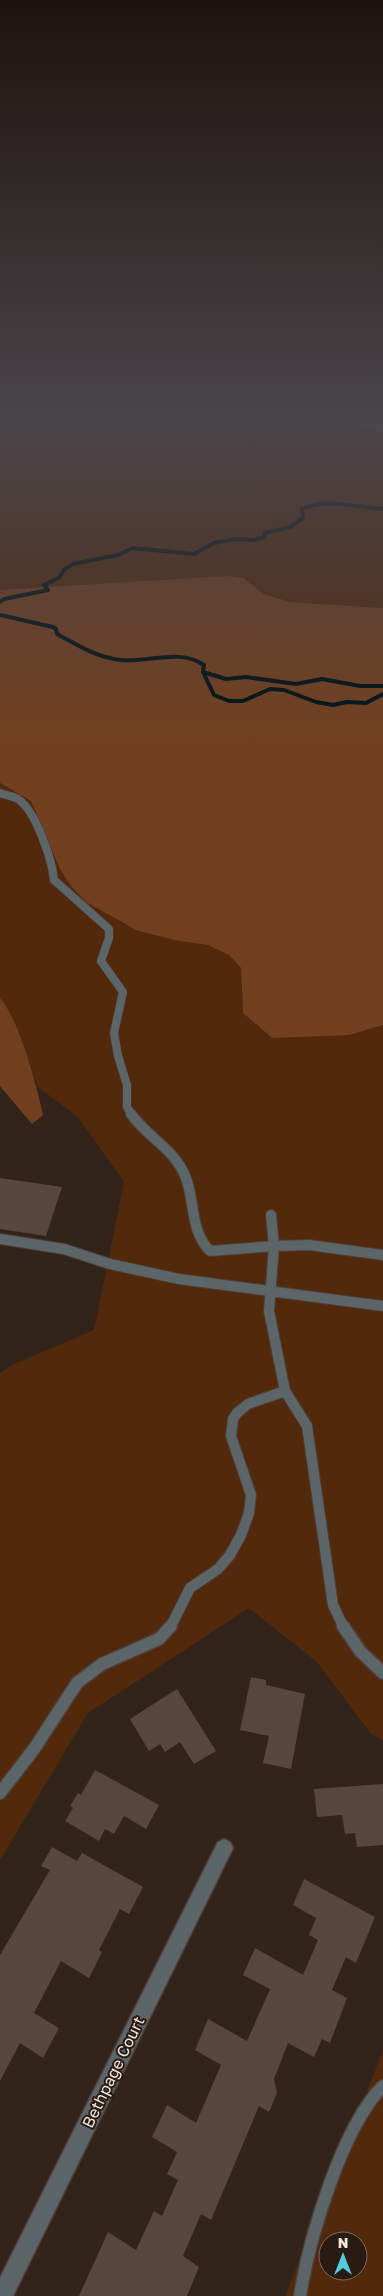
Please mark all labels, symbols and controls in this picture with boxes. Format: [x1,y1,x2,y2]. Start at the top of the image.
street label: Bethpage Court [77,2013,149,2131]
north arrow [318,2231,368,2281]
text: N [338,2234,348,2251]

